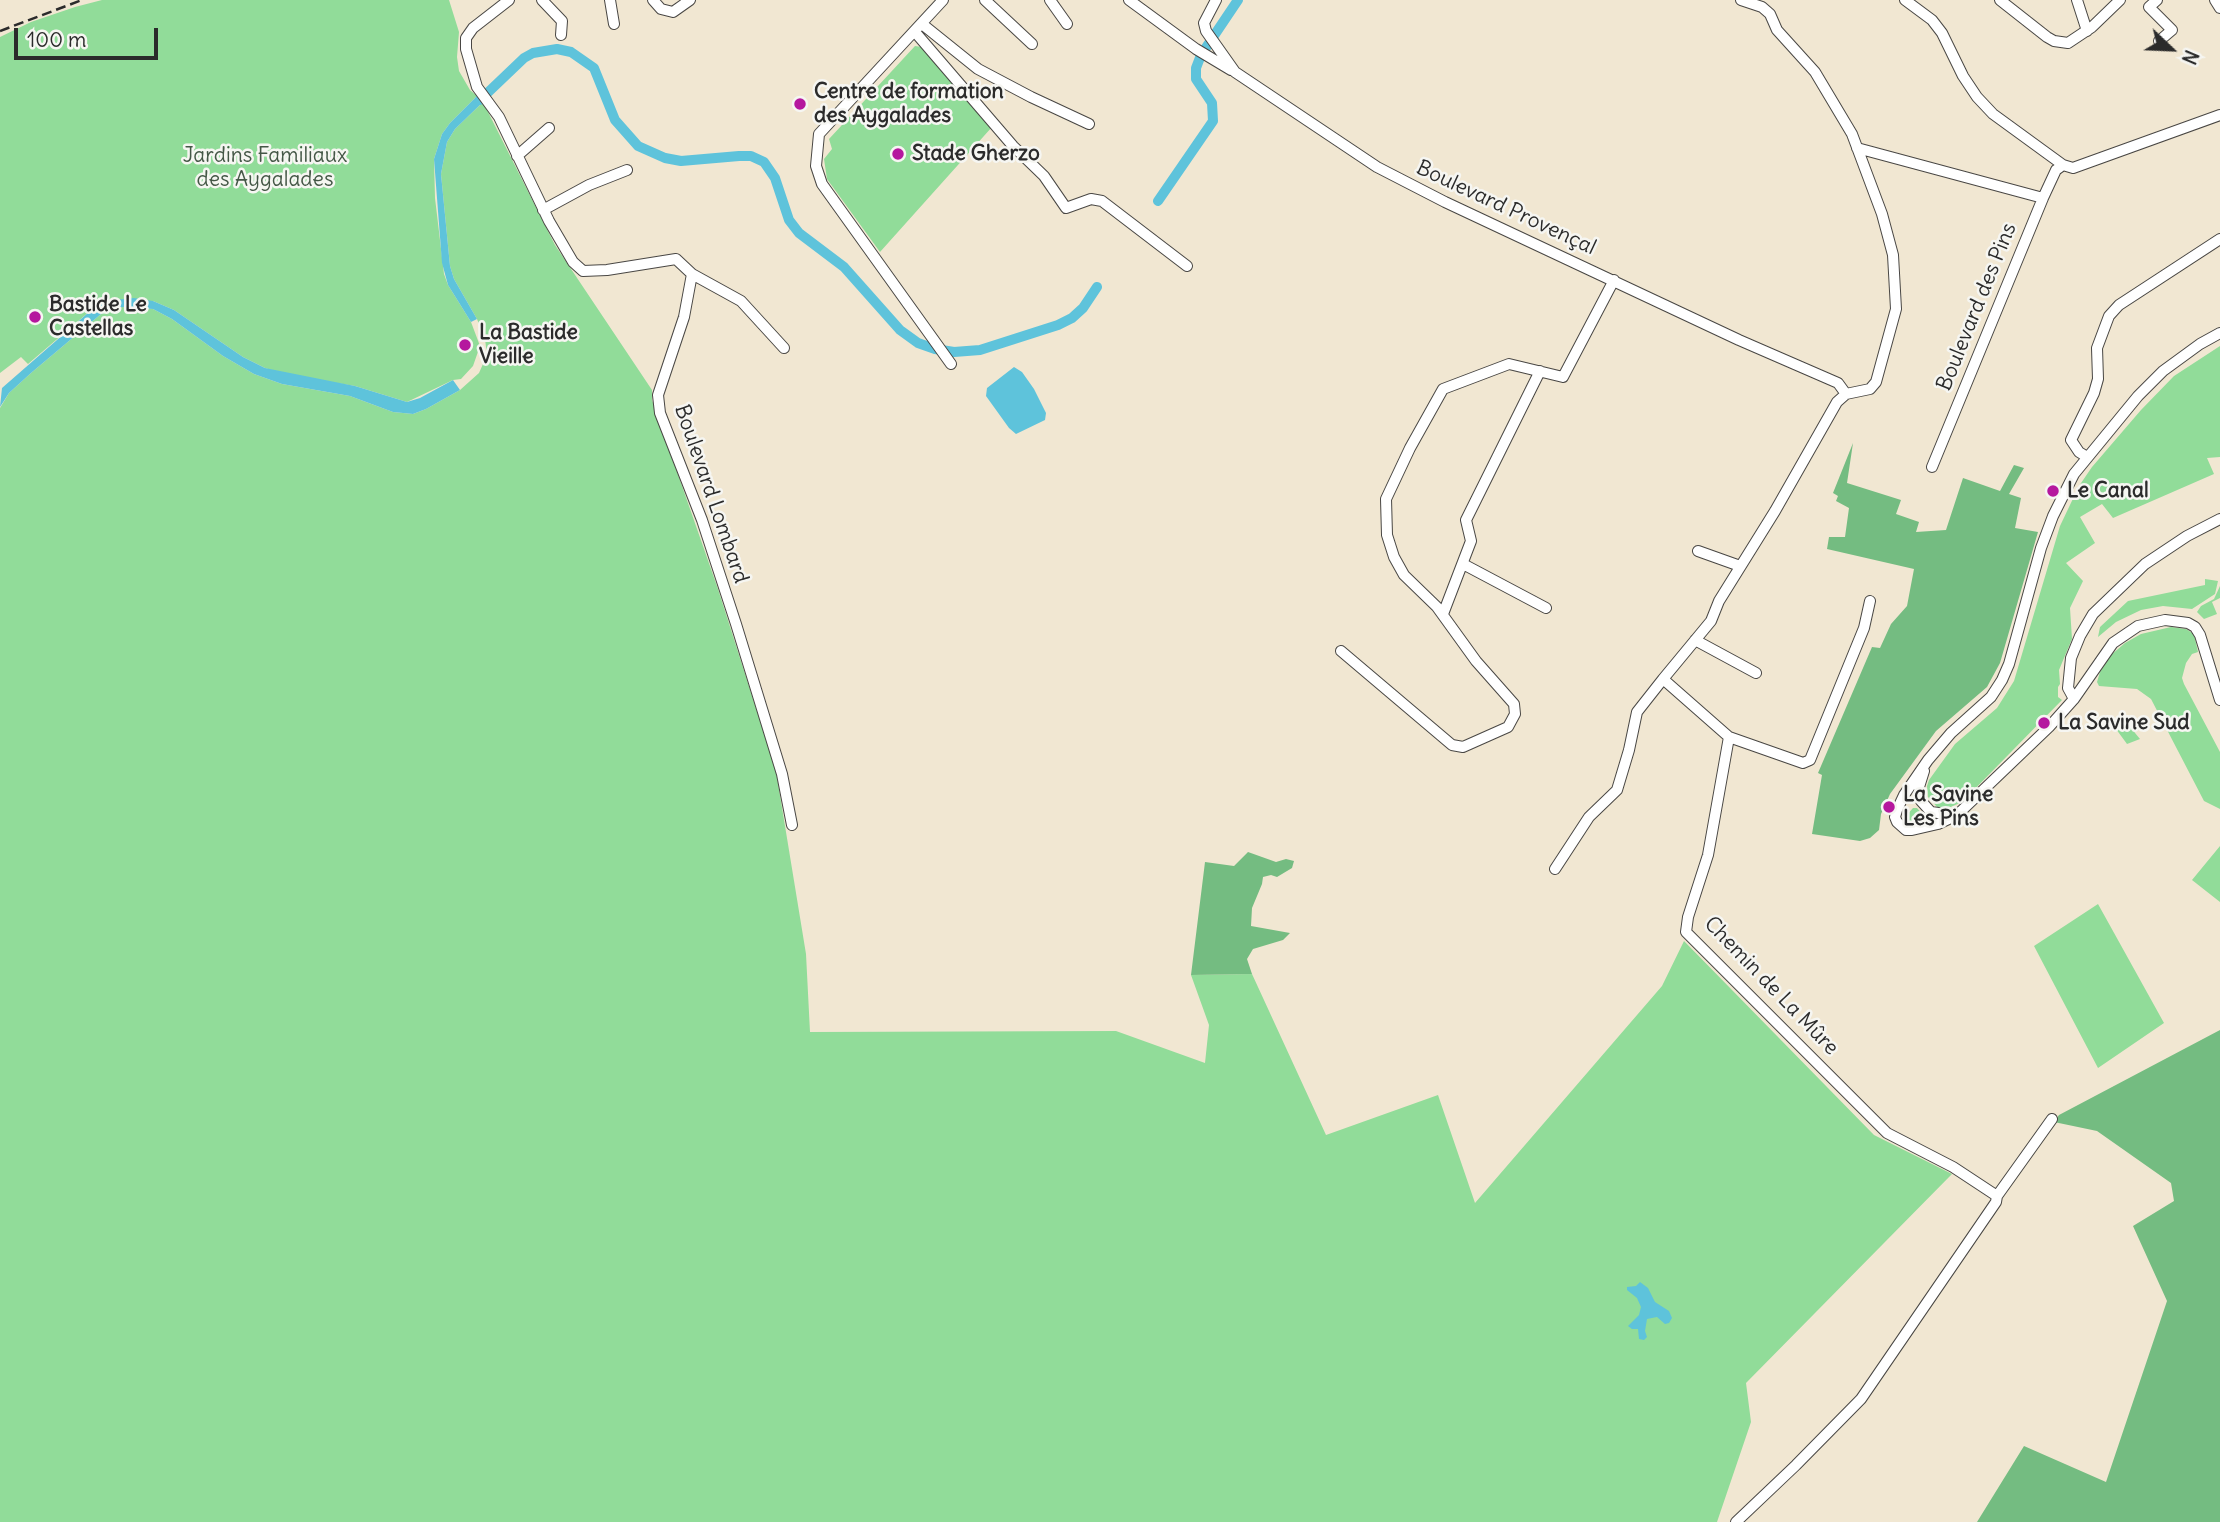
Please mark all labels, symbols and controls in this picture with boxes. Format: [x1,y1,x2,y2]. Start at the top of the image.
scale bar [18,14,161,58]
north arrow [2136,14,2206,84]
text: 100 m [27,26,86,53]
text: N [2177,46,2204,68]
place label: Centre de formation des Aygalades [814,79,1004,129]
marker: Centre de formation des Aygalades [792,96,808,112]
place label: Stade Gherzo [912,141,1040,167]
park label: Jardins Familiaux des Aygalades [183,143,347,193]
marker: Stade Gherzo [890,146,906,162]
street label: Boulevard Provençal [1412,155,1600,261]
street label: Boulevard des Pins [1932,219,2022,395]
place label: Bastide Le Castellas [49,292,147,342]
marker: Bastide Le Castellas [27,309,43,325]
place label: La Bastide Vieille [479,320,578,370]
marker: La Bastide Vieille [457,337,473,353]
street label: Boulevard Lombard [669,401,753,587]
place label: Le Canal [2067,478,2149,504]
marker: Le Canal [2045,483,2061,499]
place label: La Savine Sud [2058,710,2190,736]
marker: La Savine Sud [2036,715,2052,731]
place label: La Savine Les Pins [1903,782,1993,832]
marker: La Savine Les Pins [1881,799,1897,815]
street label: Chemin de La Mûre [1698,912,1844,1060]

